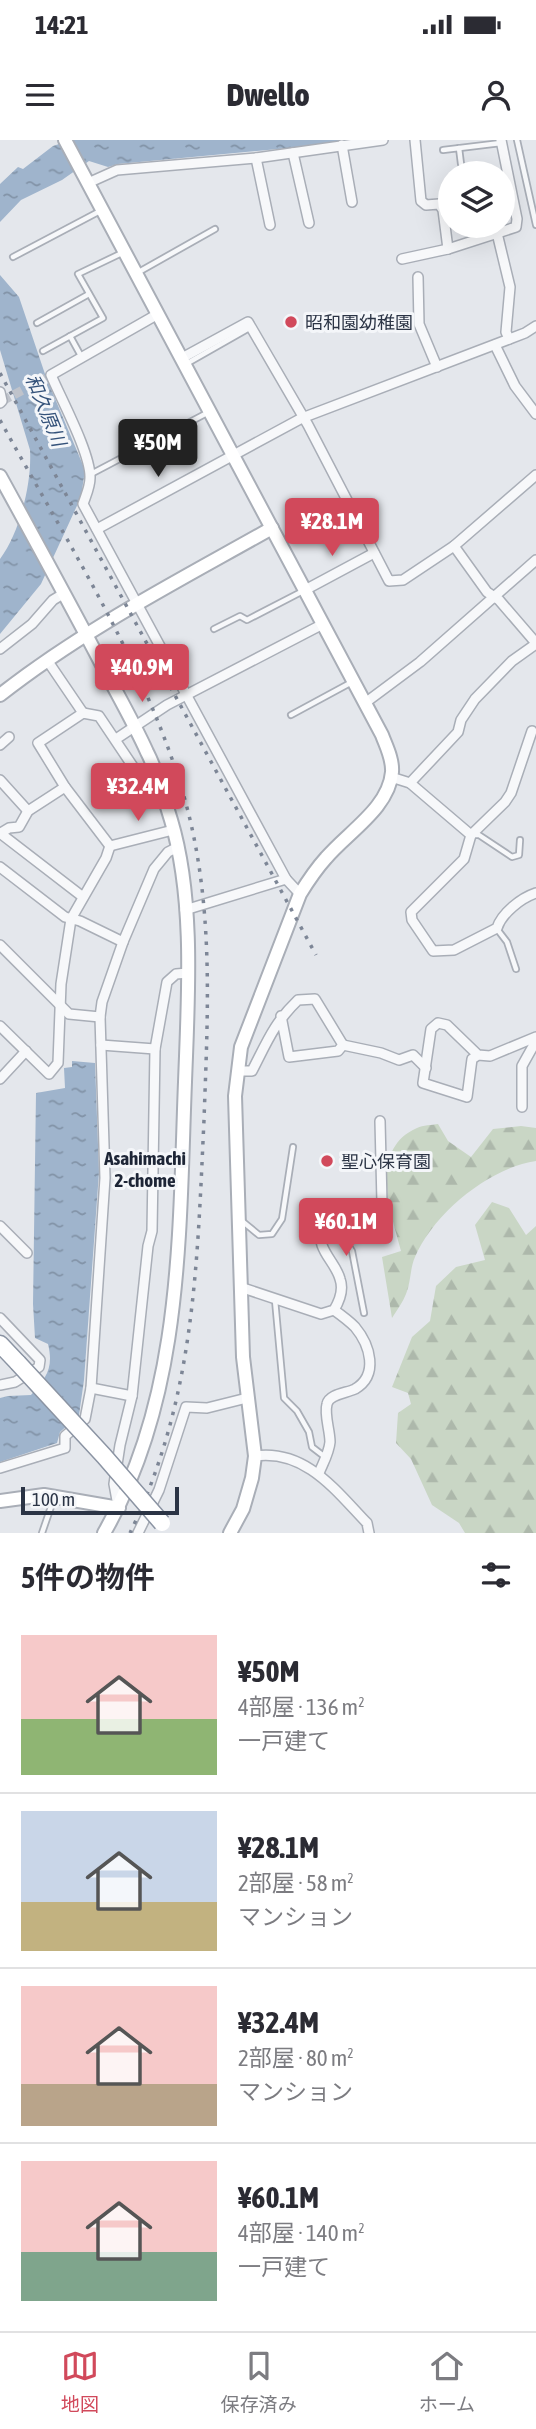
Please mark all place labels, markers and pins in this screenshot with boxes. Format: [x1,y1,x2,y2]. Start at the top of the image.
place label: 昭和園幼稚園 [305,312,413,333]
marker: 昭和園幼稚園 [283,314,299,330]
pin: ¥50M [117,420,199,479]
pin: ¥28.1M [275,498,389,558]
pin: ¥40.9M [85,644,199,704]
pin: ¥32.4M [81,764,195,823]
place label: 聖心保育園 [341,1151,431,1172]
marker: 聖心保育園 [319,1153,335,1169]
pin: ¥60.1M [289,1198,403,1258]

